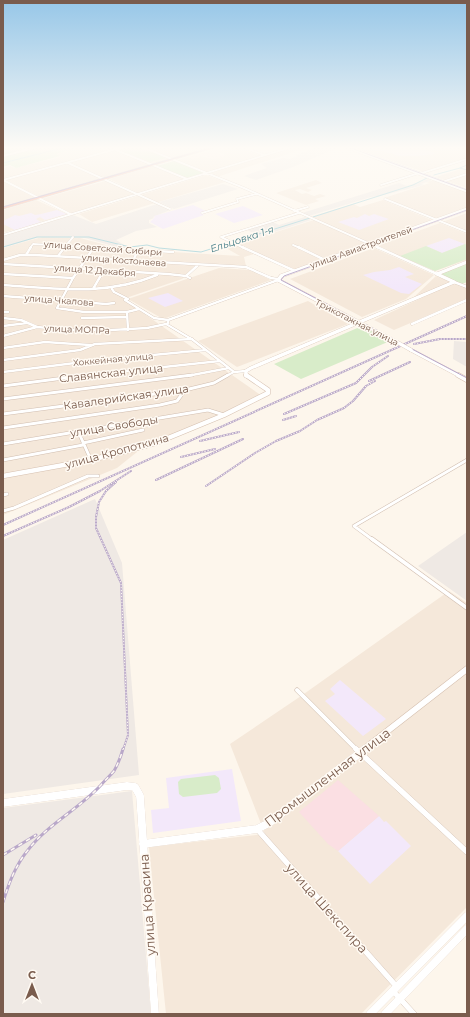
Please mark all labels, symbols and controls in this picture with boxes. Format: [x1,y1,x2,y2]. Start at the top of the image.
water label: Ельцовка 1-я [209,223,275,255]
street label: улица Авиастроителей [307,223,414,271]
street label: улица Советской Сибири [42,238,163,258]
street label: улица Костонаева [80,251,167,268]
street label: улица 12 Декабря [53,262,136,278]
street label: улица Чкалова [23,292,94,308]
street label: Трикотажная улица [313,296,401,348]
street label: улица МОПРа [43,322,110,336]
street label: Хоккейная улица [72,350,154,368]
street label: Славянская улица [58,361,164,385]
street label: Кавалерийская улица [62,381,190,413]
street label: улица Свободы [68,412,159,440]
street label: улица Кропоткина [63,430,170,472]
street label: Промышленная улица [261,724,393,830]
street label: улица Красина [135,854,159,957]
street label: улица Шекспира [282,859,371,956]
north arrow [12,965,52,1005]
text: С [28,968,36,982]

